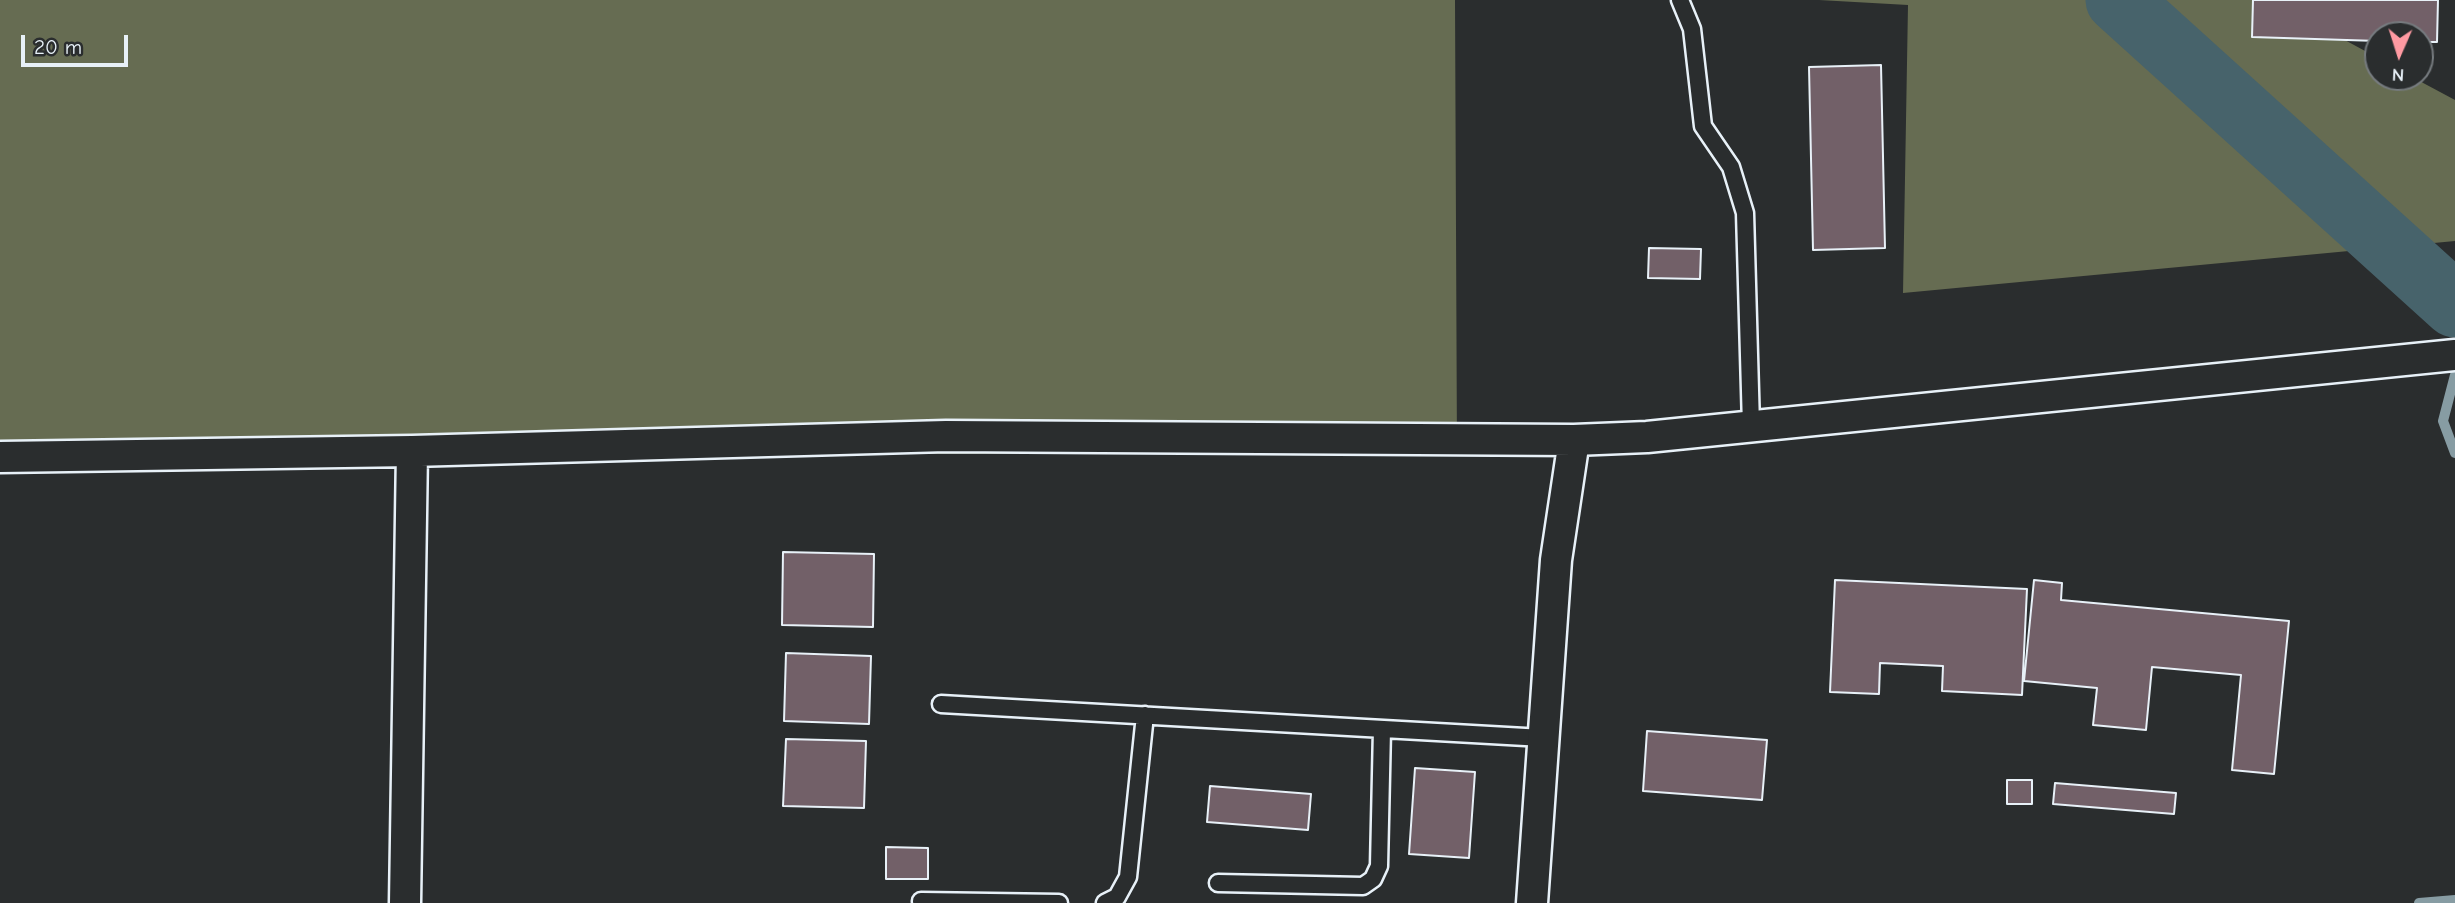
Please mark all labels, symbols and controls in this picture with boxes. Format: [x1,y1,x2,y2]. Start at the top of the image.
scale bar [24,21,131,65]
north arrow [2364,21,2434,91]
text: 20 m [34,35,82,59]
text: N [2391,64,2405,86]

